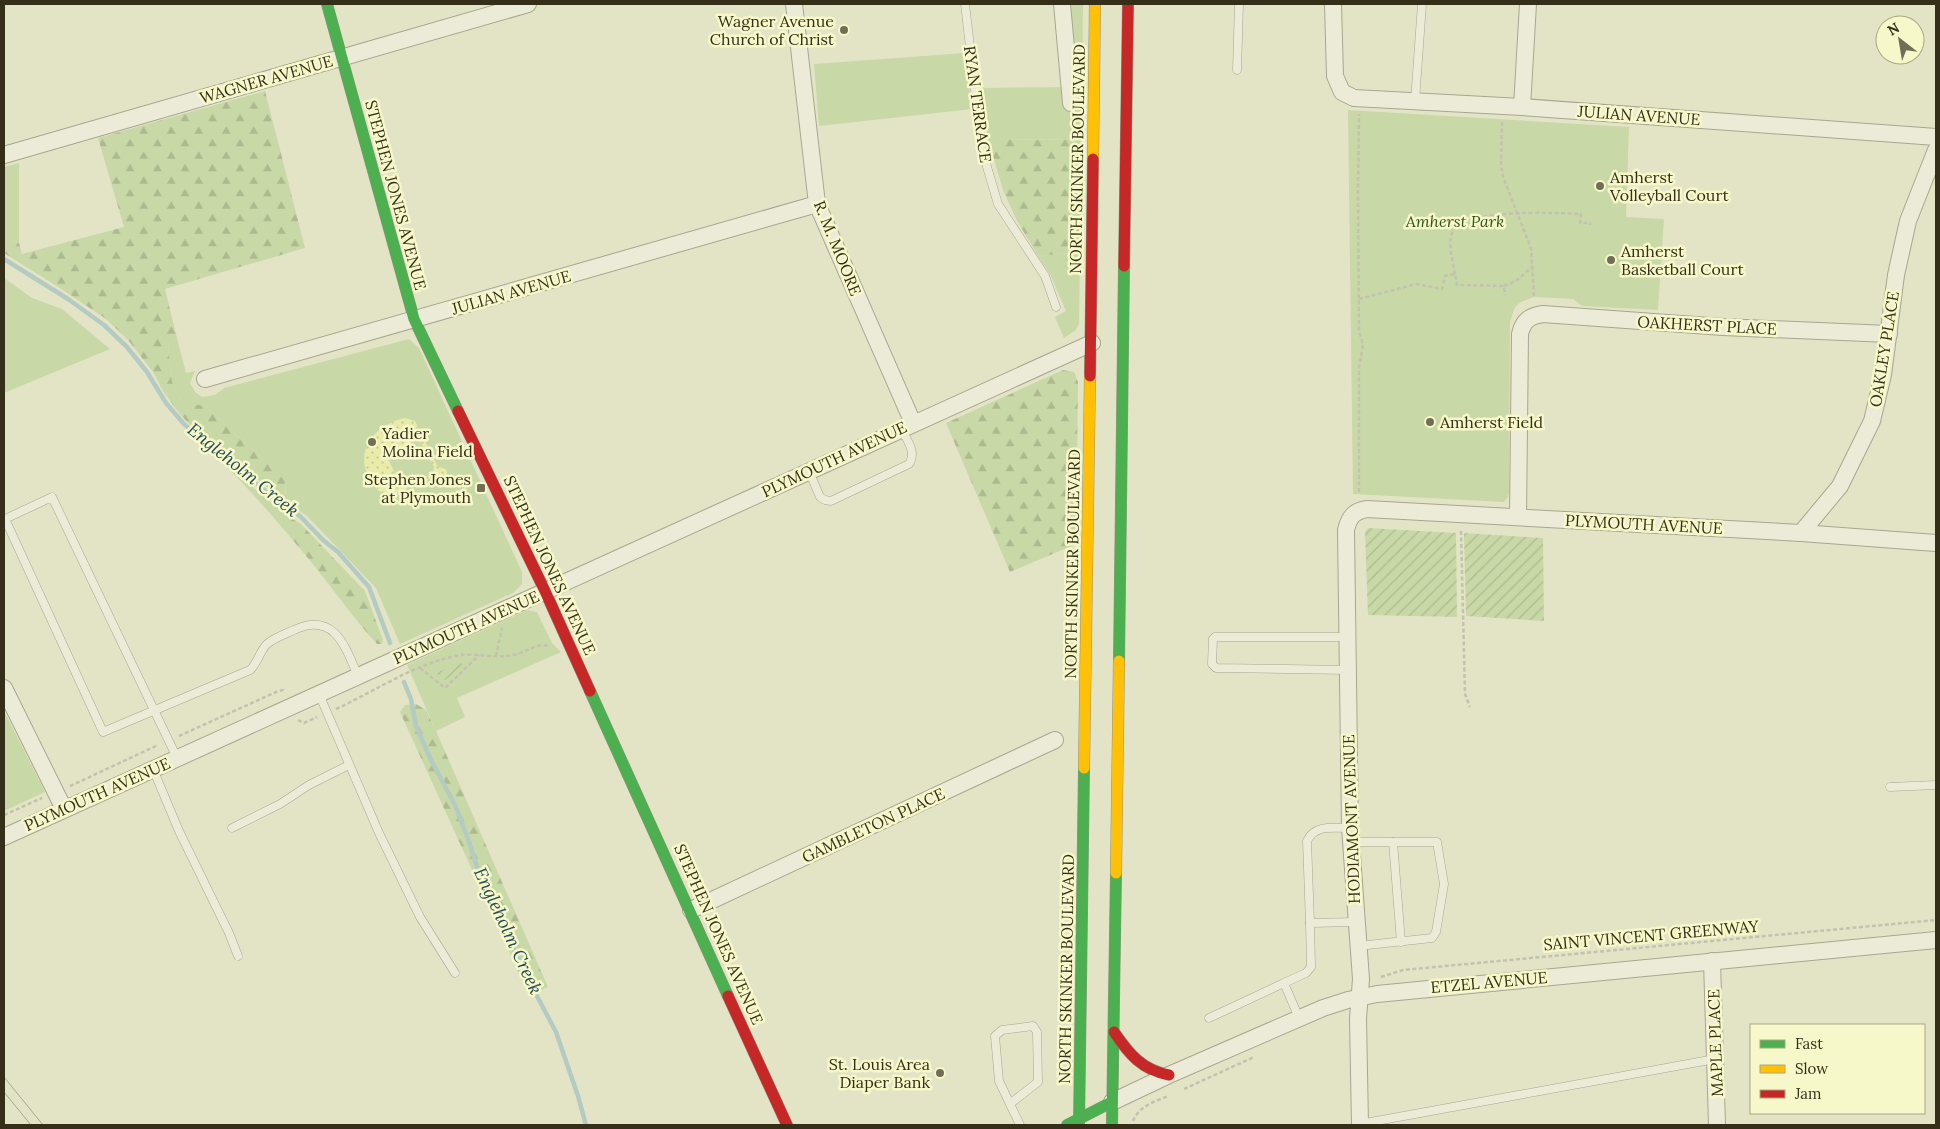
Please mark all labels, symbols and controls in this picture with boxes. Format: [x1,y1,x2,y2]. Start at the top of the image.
place label: Wagner Avenue Church of Christ [710,11,835,49]
north arrow [1875,15,1925,65]
text: N [1884,18,1903,39]
marker: Wagner Avenue Church of Christ [838,24,850,36]
street label: RYAN TERRACE [960,44,996,164]
street label: NORTH SKINKER BOULEVARD [1065,44,1089,274]
street label: WAGNER AVENUE [197,50,335,108]
street label: STEPHEN JONES AVENUE [361,98,431,292]
street label: JULIAN AVENUE [1576,101,1701,129]
place label: Amherst Volleyball Court [1609,167,1729,205]
marker: Amherst Volleyball Court [1594,180,1606,192]
street label: R. M. MOORE [810,197,866,299]
park label: Amherst Park [1405,211,1504,231]
place label: Amherst Basketball Court [1620,241,1744,279]
marker: Amherst Basketball Court [1605,254,1617,266]
street label: JULIAN AVENUE [448,265,573,319]
street label: OAKLEY PLACE [1865,290,1903,408]
street label: OAKHERST PLACE [1637,311,1777,339]
place label: Amherst Field [1439,412,1544,432]
marker: Amherst Field [1424,416,1436,428]
water label: Engleholm Creek [183,417,304,522]
street label: PLYMOUTH AVENUE [758,417,910,501]
place label: Yadier Molina Field [381,423,473,461]
marker: Yadier Molina Field [366,436,378,448]
street label: NORTH SKINKER BOULEVARD [1060,449,1084,679]
place label: Stephen Jones at Plymouth [364,469,471,507]
street label: STEPHEN JONES AVENUE [500,472,600,658]
marker: Stephen Jones at Plymouth [475,482,487,494]
street label: PLYMOUTH AVENUE [1565,510,1723,538]
street label: PLYMOUTH AVENUE [390,586,542,668]
street label: HODIAMONT AVENUE [1338,734,1364,904]
street label: PLYMOUTH AVENUE [21,753,173,835]
street label: GAMBLETON PLACE [798,783,948,867]
street label: STEPHEN JONES AVENUE [670,841,768,1027]
street label: NORTH SKINKER BOULEVARD [1054,854,1078,1084]
water label: Engleholm Creek [469,864,548,998]
street label: SAINT VINCENT GREENWAY [1543,916,1760,954]
street label: ETZEL AVENUE [1430,967,1548,997]
street label: MAPLE PLACE [1703,989,1727,1097]
legend [1750,1024,1925,1114]
text: Fast [1795,1034,1823,1053]
place label: St. Louis Area Diaper Bank [829,1054,930,1092]
text: Slow [1795,1059,1828,1078]
marker: St. Louis Area Diaper Bank [934,1067,946,1079]
text: Jam [1794,1084,1822,1103]

